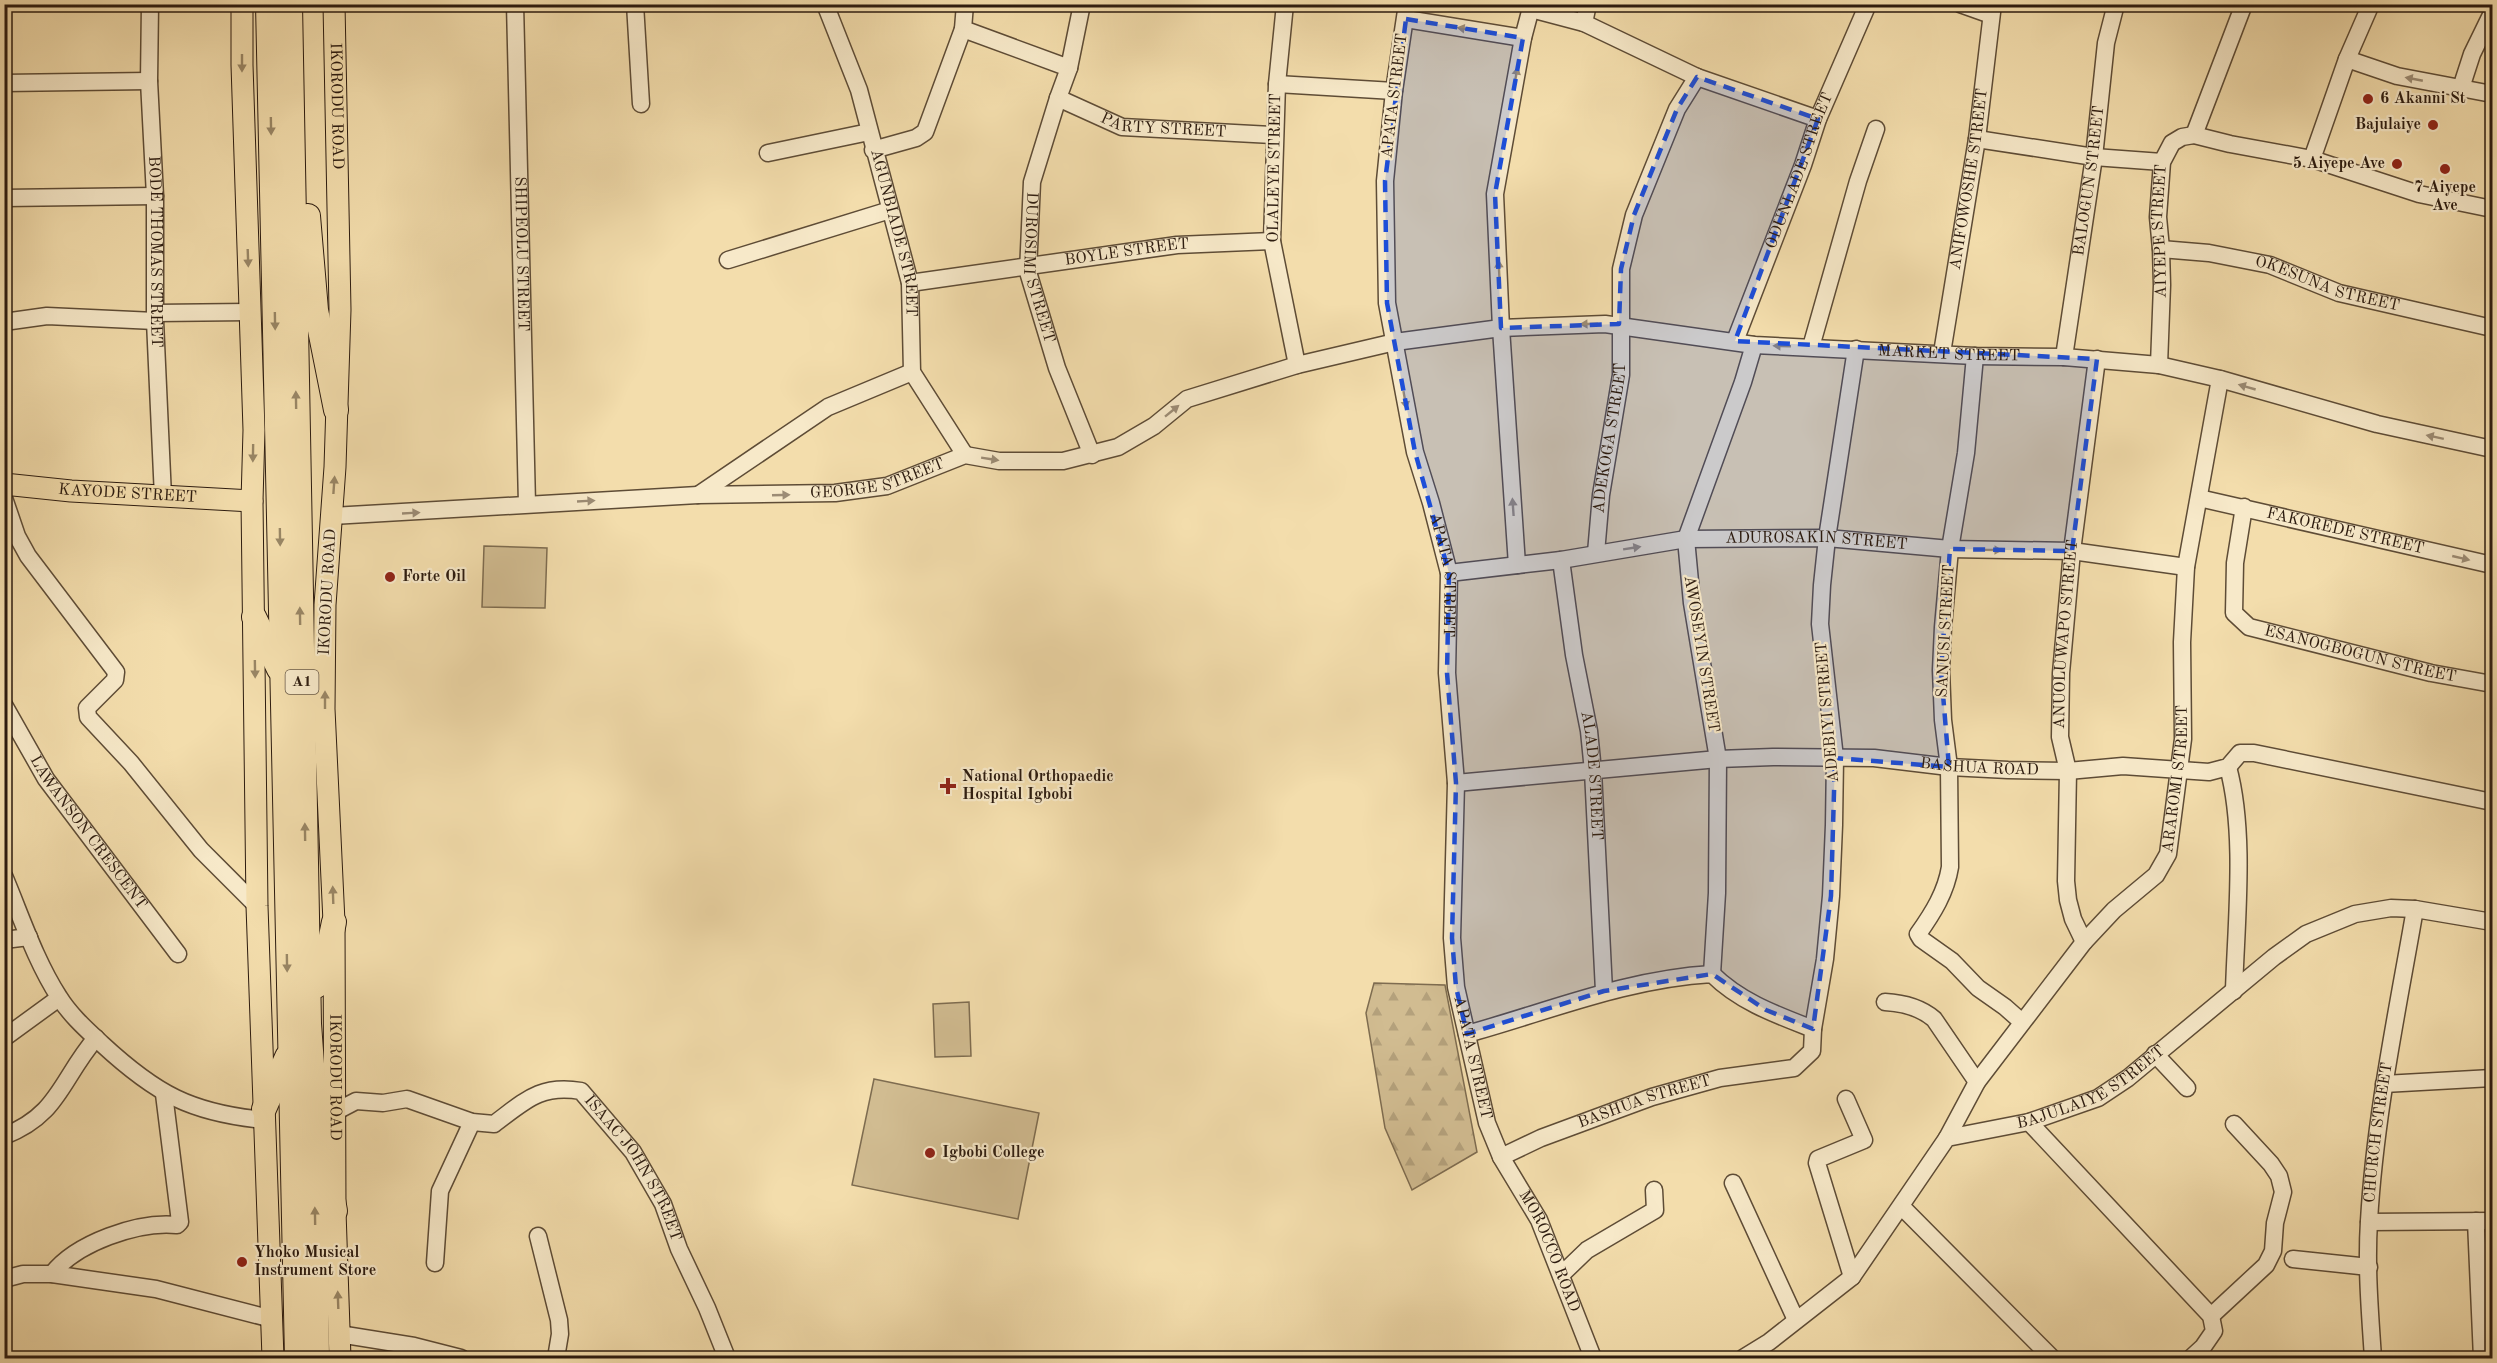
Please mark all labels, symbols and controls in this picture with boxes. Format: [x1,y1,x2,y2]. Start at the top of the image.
one-way arrow [1456,24,1475,33]
street label: APATA STREET [1379,33,1411,159]
street label: IKORODU ROAD [327,42,345,170]
one-way arrow [237,53,247,72]
one-way arrow [1512,66,1521,85]
one-way arrow [2405,74,2424,83]
street label: ANIFOWOSHE STREET [1948,88,1991,271]
street label: ODUNLADE STREET [1763,91,1836,251]
place label: 6 Akanni St [2380,91,2466,107]
marker: 6 Akanni St [2361,92,2375,106]
street label: OLALEYE STREET [1266,93,1284,243]
street label: BALOGUN STREET [2071,105,2107,257]
street label: PARTY STREET [1098,110,1227,140]
one-way arrow [266,116,276,135]
place label: Bajulaiye [2355,117,2421,133]
marker: Bajulaiye [2426,118,2440,132]
street label: AGUNBIADE STREET [867,148,919,317]
street label: BODE THOMAS STREET [145,156,164,348]
place label: 5 Aiyepe Ave [2293,156,2385,172]
marker: 5 Aiyepe Ave [2390,157,2404,171]
marker: 7 Aiyepe Ave [2438,162,2452,176]
street label: AIYEPE STREET [2150,164,2170,298]
street label: SHIPEOLU STREET [511,176,531,332]
place label: 7 Aiyepe Ave [2414,180,2476,214]
street label: DUROSIMI STREET [1020,192,1057,345]
street label: BOYLE STREET [1064,236,1189,269]
one-way arrow [243,248,252,267]
street label: OKESUNA STREET [2254,254,2401,315]
one-way arrow [1494,260,1503,279]
one-way arrow [270,311,280,330]
one-way arrow [1579,320,1598,329]
one-way arrow [1773,341,1792,351]
street label: MARKET STREET [1877,343,2020,365]
street label: ADEKOGA STREET [1591,363,1629,514]
one-way arrow [2238,382,2256,391]
one-way arrow [291,391,301,410]
one-way arrow [1401,391,1410,410]
one-way arrow [1164,405,1180,418]
one-way arrow [2426,432,2445,441]
one-way arrow [249,443,258,462]
one-way arrow [980,455,999,464]
street label: GEORGE STREET [810,456,947,501]
one-way arrow [329,475,339,494]
street label: KAYODE STREET [57,482,197,506]
one-way arrow [771,491,790,500]
one-way arrow [576,496,595,505]
one-way arrow [1508,497,1518,516]
street label: FAKOREDE STREET [2265,506,2426,557]
one-way arrow [402,508,421,517]
street label: APATA STREET [1426,511,1457,637]
one-way arrow [275,527,285,546]
street label: IKORODU ROAD [317,528,339,656]
street label: ADUROSAKIN STREET [1725,530,1908,553]
street label: ANUOLUWAPO STREET [2052,539,2081,729]
one-way arrow [1622,543,1641,552]
one-way arrow [1984,545,2003,555]
one-way arrow [2451,553,2470,563]
street label: SANUSI STREET [1935,564,1957,698]
place label: Forte Oil [402,569,466,585]
marker: Forte Oil [383,570,397,584]
street label: AWOSEYIN STREET [1681,574,1721,734]
one-way arrow [296,607,305,626]
street label: ESANOGBOGUN STREET [2263,623,2458,685]
street label: ADEBIYI STREET [1814,641,1842,783]
one-way arrow [250,659,260,678]
road number: A1 [286,670,318,694]
one-way arrow [320,691,329,710]
street label: ARAROMI STREET [2160,705,2191,854]
street label: ALADE STREET [1577,710,1604,841]
street label: LAWANSON CRESCENT [27,753,149,912]
street label: BASHUA ROAD [1919,756,2039,779]
place label: National Orthopaedic Hospital Igbobi [962,769,1114,803]
marker: National Orthopaedic Hospital Igbobi [939,777,957,795]
one-way arrow [301,823,310,842]
one-way arrow [328,886,338,905]
one-way arrow [282,953,292,972]
street label: APATA STREET [1450,995,1494,1121]
street label: IKORODU ROAD [326,1014,343,1141]
street label: BAJULAIYE STREET [2016,1043,2168,1132]
street label: CHURCH STREET [2362,1061,2396,1204]
street label: BASHUA STREET [1576,1073,1713,1132]
street label: ISAAC JOHN STREET [581,1092,684,1243]
place label: Igbobi College [942,1145,1045,1161]
marker: Igbobi College [923,1146,937,1160]
street label: MOROCCO ROAD [1515,1188,1582,1314]
one-way arrow [310,1207,320,1226]
place label: Yhoko Musical Instrument Store [254,1245,376,1279]
marker: Yhoko Musical Instrument Store [235,1255,249,1269]
one-way arrow [333,1291,343,1310]

